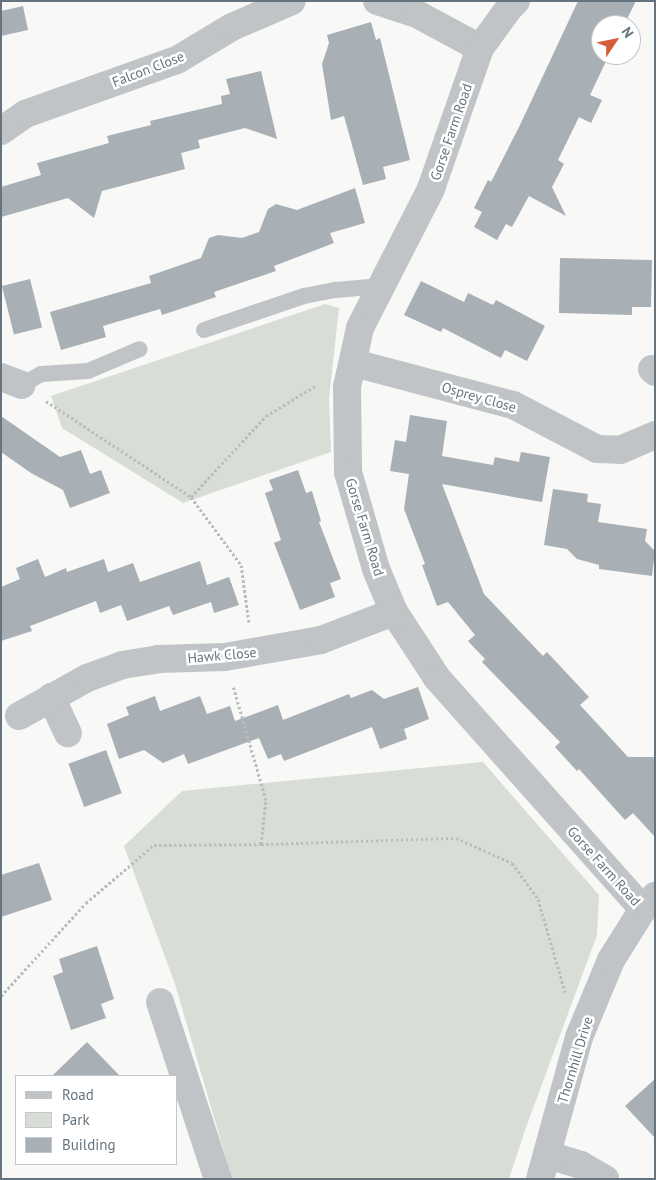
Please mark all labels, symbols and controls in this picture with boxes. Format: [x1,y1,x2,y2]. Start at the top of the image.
north arrow [591,15,641,65]
text: N [618,23,638,41]
street label: Falcon Close [110,48,186,90]
street label: Gorse Farm Road [427,81,475,183]
street label: Osprey Close [439,378,519,416]
street label: Gorse Farm Road [342,476,388,578]
street label: Hawk Close [187,644,257,666]
street label: Gorse Farm Road [564,823,644,909]
street label: Thornhill Drive [554,1014,596,1106]
legend [15,1075,178,1165]
text: Road [62,1085,94,1104]
text: Park [62,1110,90,1129]
text: Building [62,1135,116,1154]

